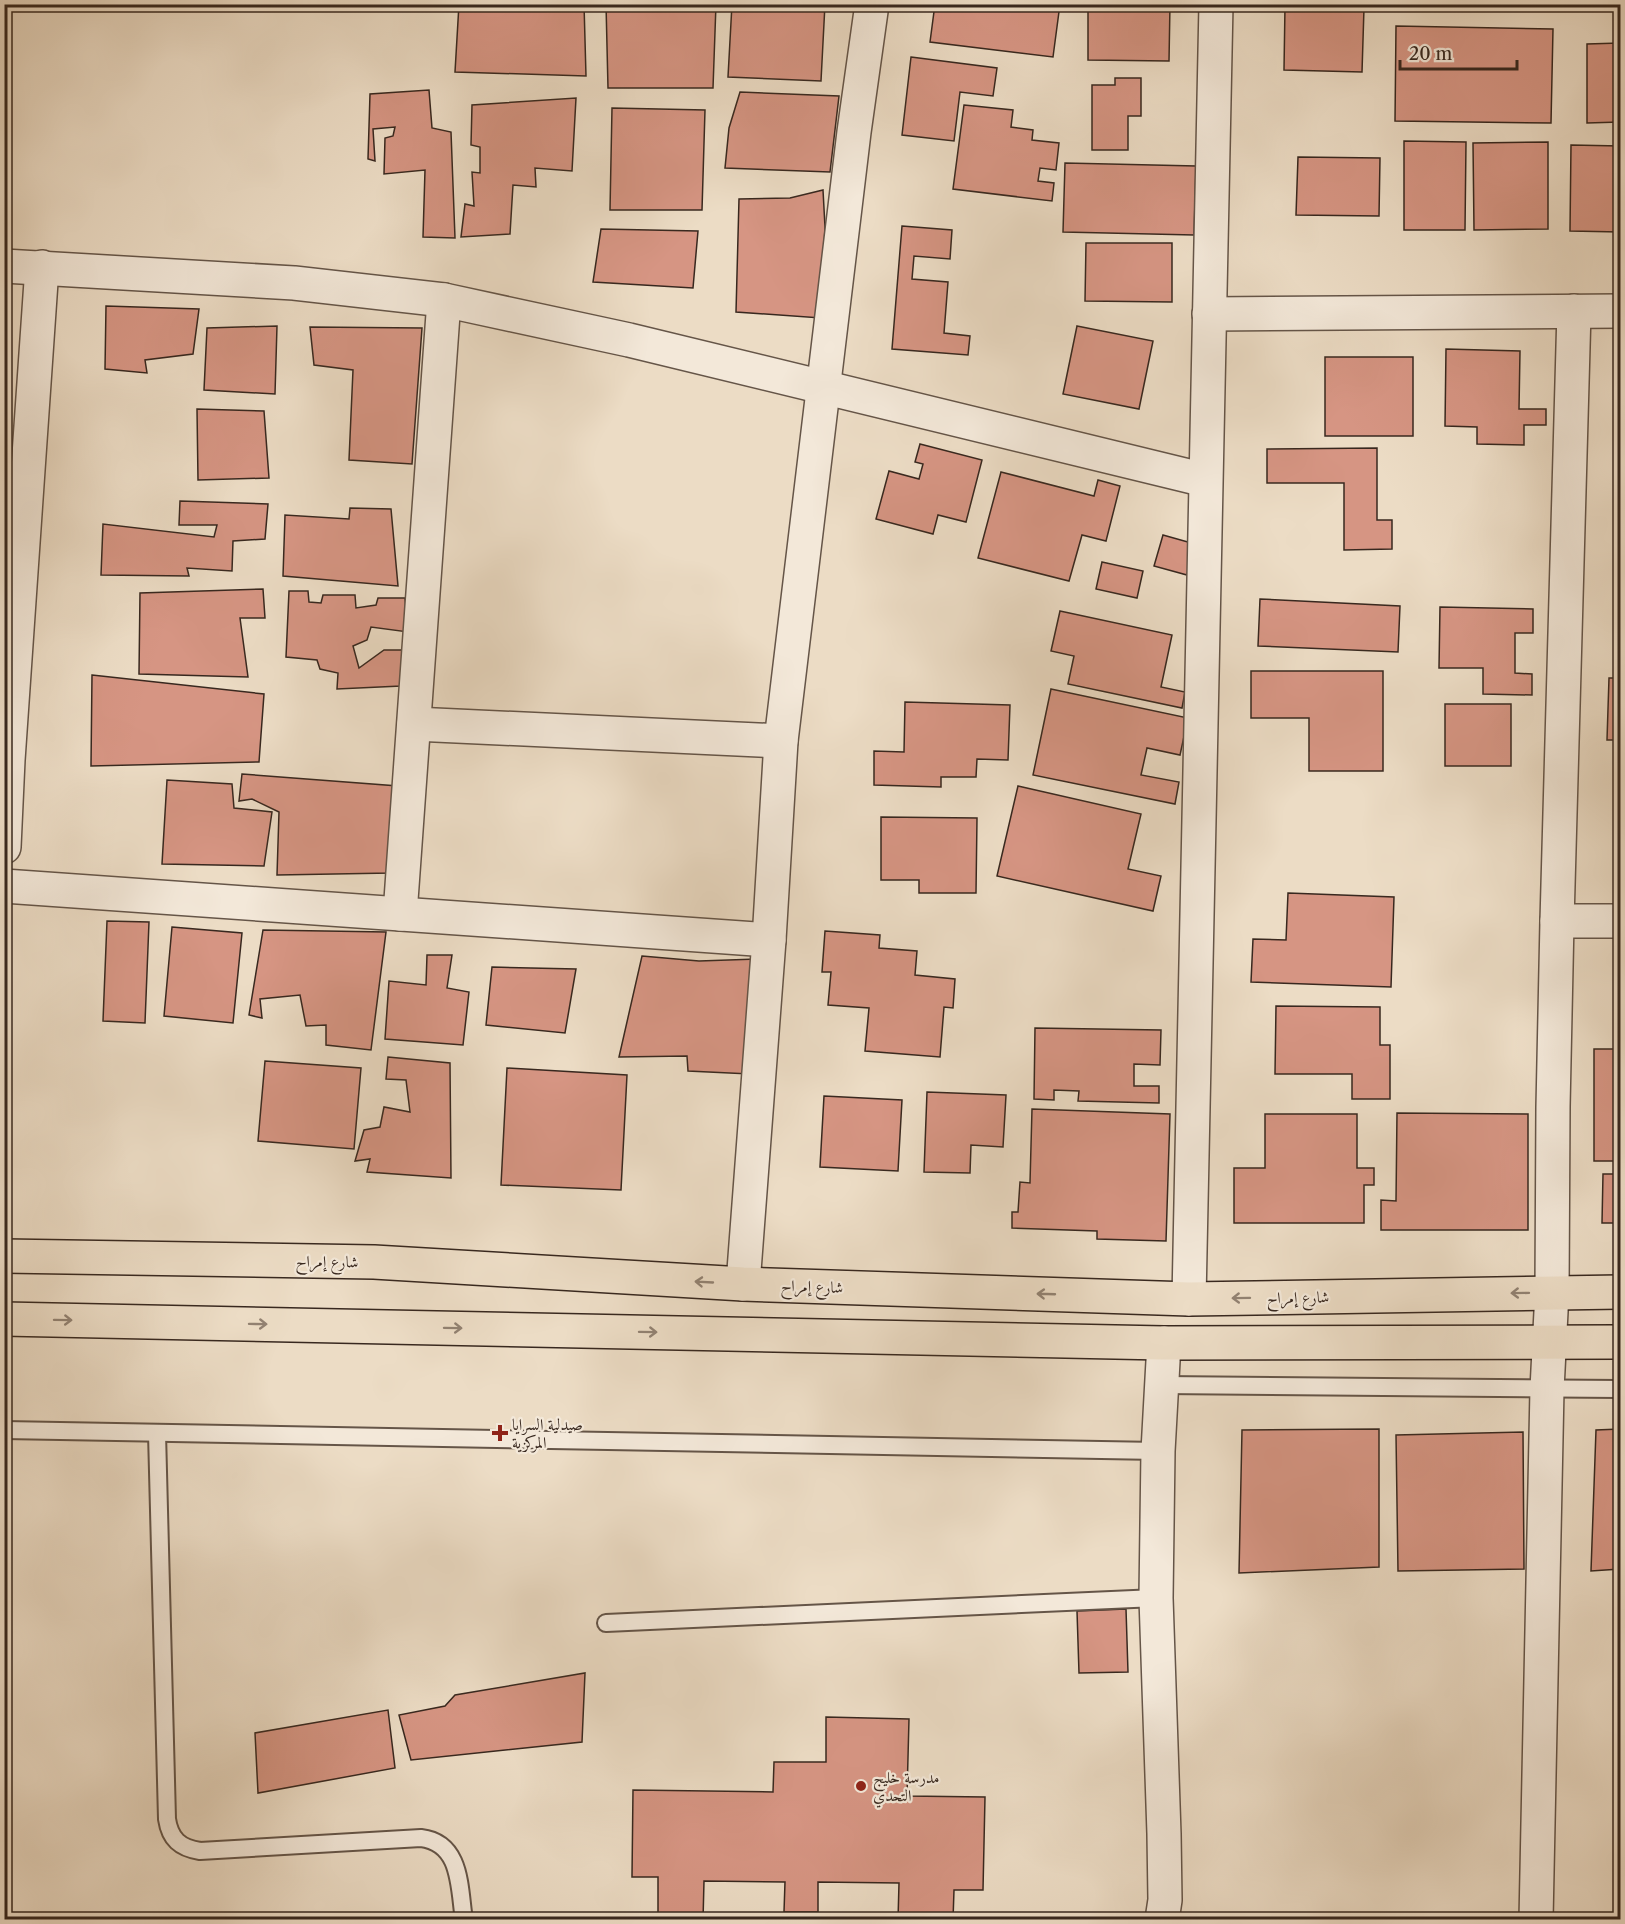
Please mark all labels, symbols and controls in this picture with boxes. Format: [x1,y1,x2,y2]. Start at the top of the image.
scale bar [1400,33,1517,71]
text: 20 m [1409,43,1453,65]
street label: شارع إمراح [295,1250,359,1277]
street label: شارع إمراح [780,1275,844,1302]
one-way arrow [695,1276,715,1287]
street label: شارع إمراح [1266,1286,1330,1313]
one-way arrow [1511,1287,1531,1299]
one-way arrow [1037,1288,1057,1300]
one-way arrow [1232,1292,1252,1304]
one-way arrow [52,1314,72,1326]
one-way arrow [247,1318,267,1330]
one-way arrow [442,1322,462,1334]
one-way arrow [637,1326,657,1338]
place label: صيدلية السرايا المركزية [512,1414,583,1453]
marker: صيدلية السرايا المركزية [493,1426,507,1440]
place label: مدرسة خليج التحدي [873,1767,940,1808]
marker: مدرسة خليج التحدي [854,1779,868,1793]

